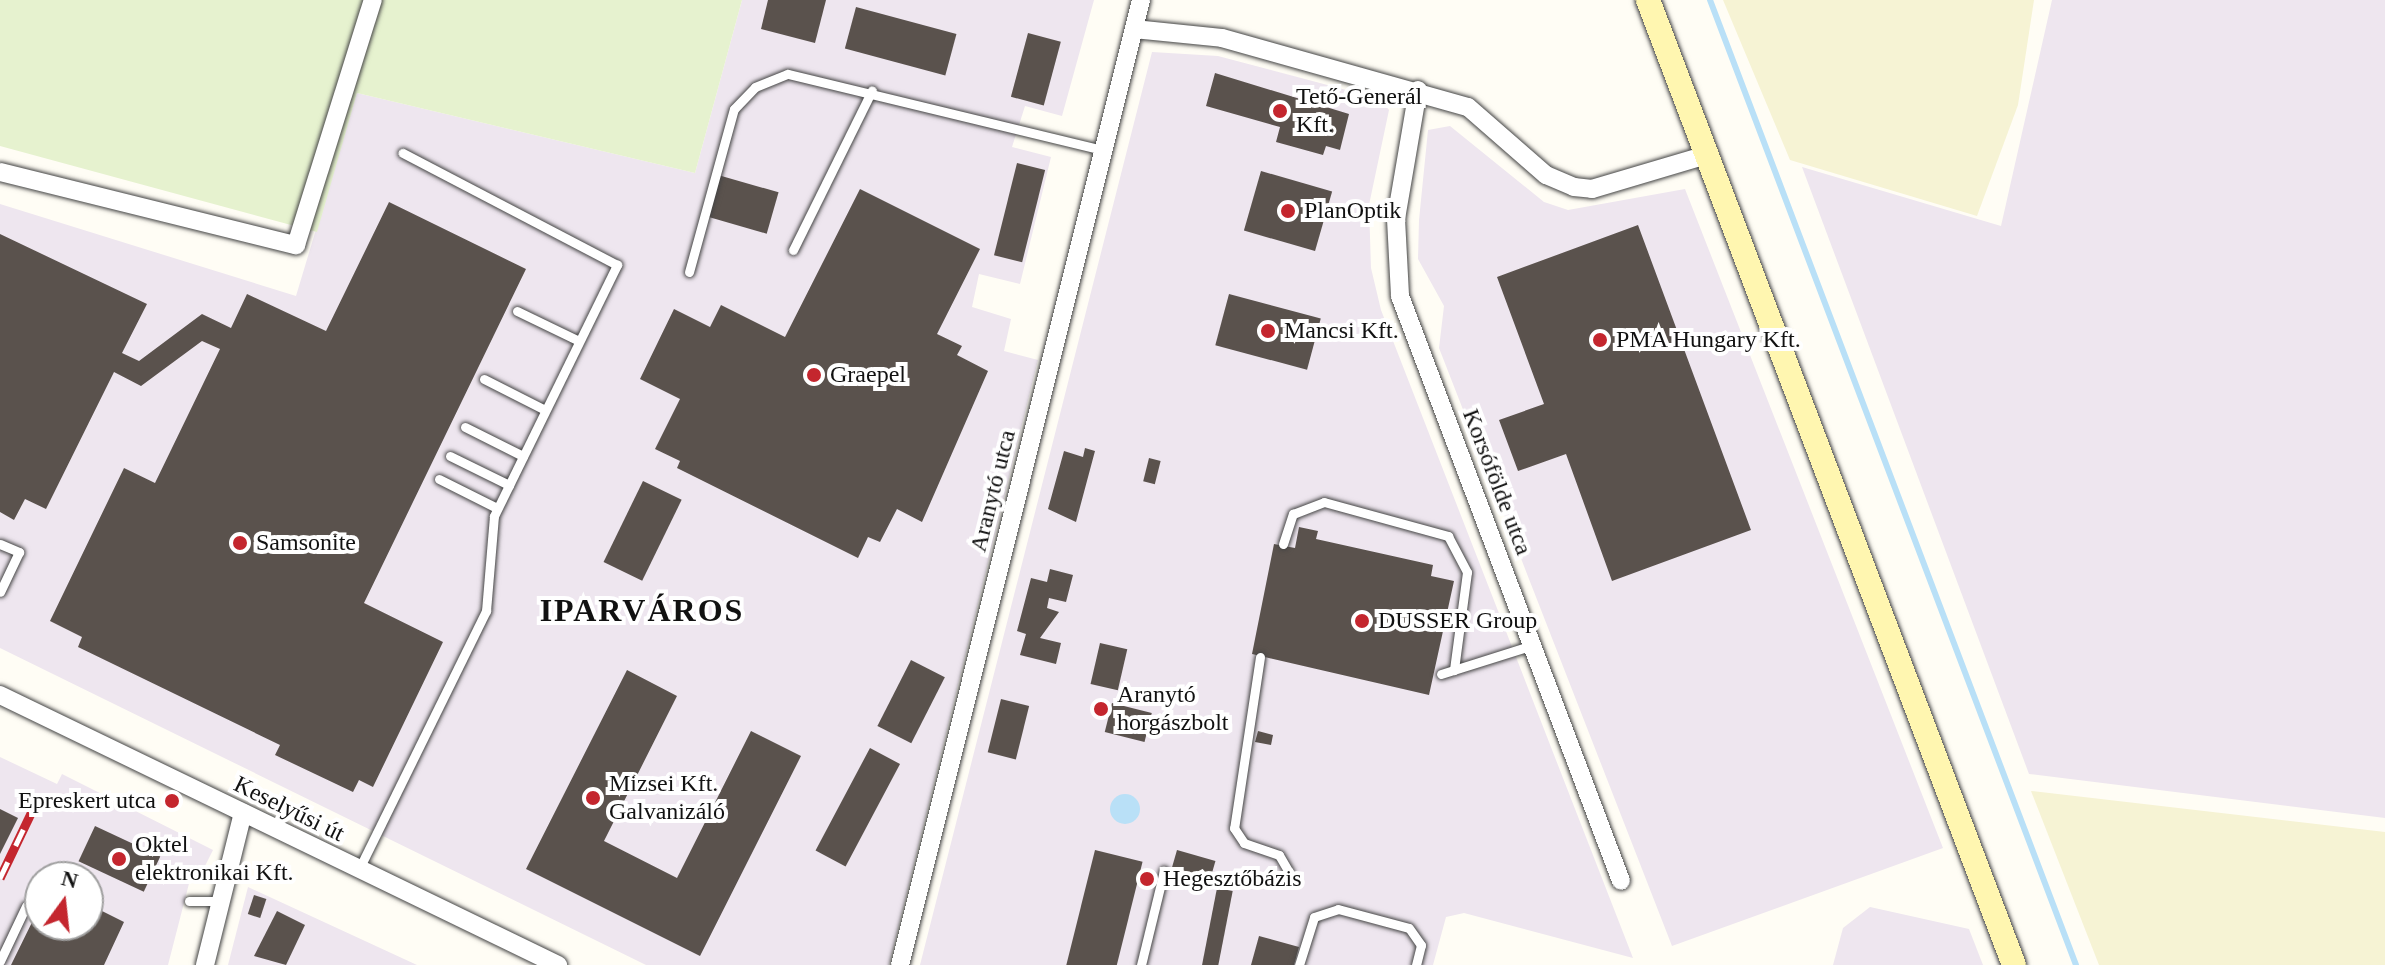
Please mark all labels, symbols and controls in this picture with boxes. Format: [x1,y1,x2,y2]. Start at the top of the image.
place label: Tető-Generál Kft. [1296,83,1422,139]
marker: Tető-Generál Kft. [1271,102,1289,120]
place label: PlanOptik [1304,197,1401,225]
marker: PlanOptik [1279,202,1297,220]
place label: Mancsi Kft. [1284,317,1399,345]
marker: Mancsi Kft. [1259,322,1277,340]
place label: PMA Hungary Kft. [1616,326,1802,354]
marker: PMA Hungary Kft. [1591,331,1609,349]
place label: Graepel [830,361,906,389]
marker: Graepel [805,366,823,384]
street label: Korsófölde utca [1456,405,1538,559]
street label: Aranytó utca [964,427,1022,555]
place label: Samsonite [256,529,356,557]
marker: Samsonite [231,534,249,552]
district label: IPARVÁROS [540,591,744,629]
place label: DUSSER Group [1378,607,1537,635]
marker: DUSSER Group [1353,612,1371,630]
place label: Aranytó horgászbolt [1117,681,1229,737]
marker: Aranytó horgászbolt [1092,700,1110,718]
street label: Keselyűsi út [229,770,349,848]
place label: Mizsei Kft. Galvanizáló [609,770,725,826]
place label: Epreskert utca [18,787,156,815]
marker: Mizsei Kft. Galvanizáló [584,789,602,807]
marker: Epreskert utca [163,792,181,810]
place label: Oktel elektronikai Kft. [135,831,294,887]
marker: Oktel elektronikai Kft. [110,850,128,868]
north arrow [24,861,104,941]
text: N [59,865,81,893]
place label: Hegesztőbázis [1163,865,1302,893]
marker: Hegesztőbázis [1138,870,1156,888]

